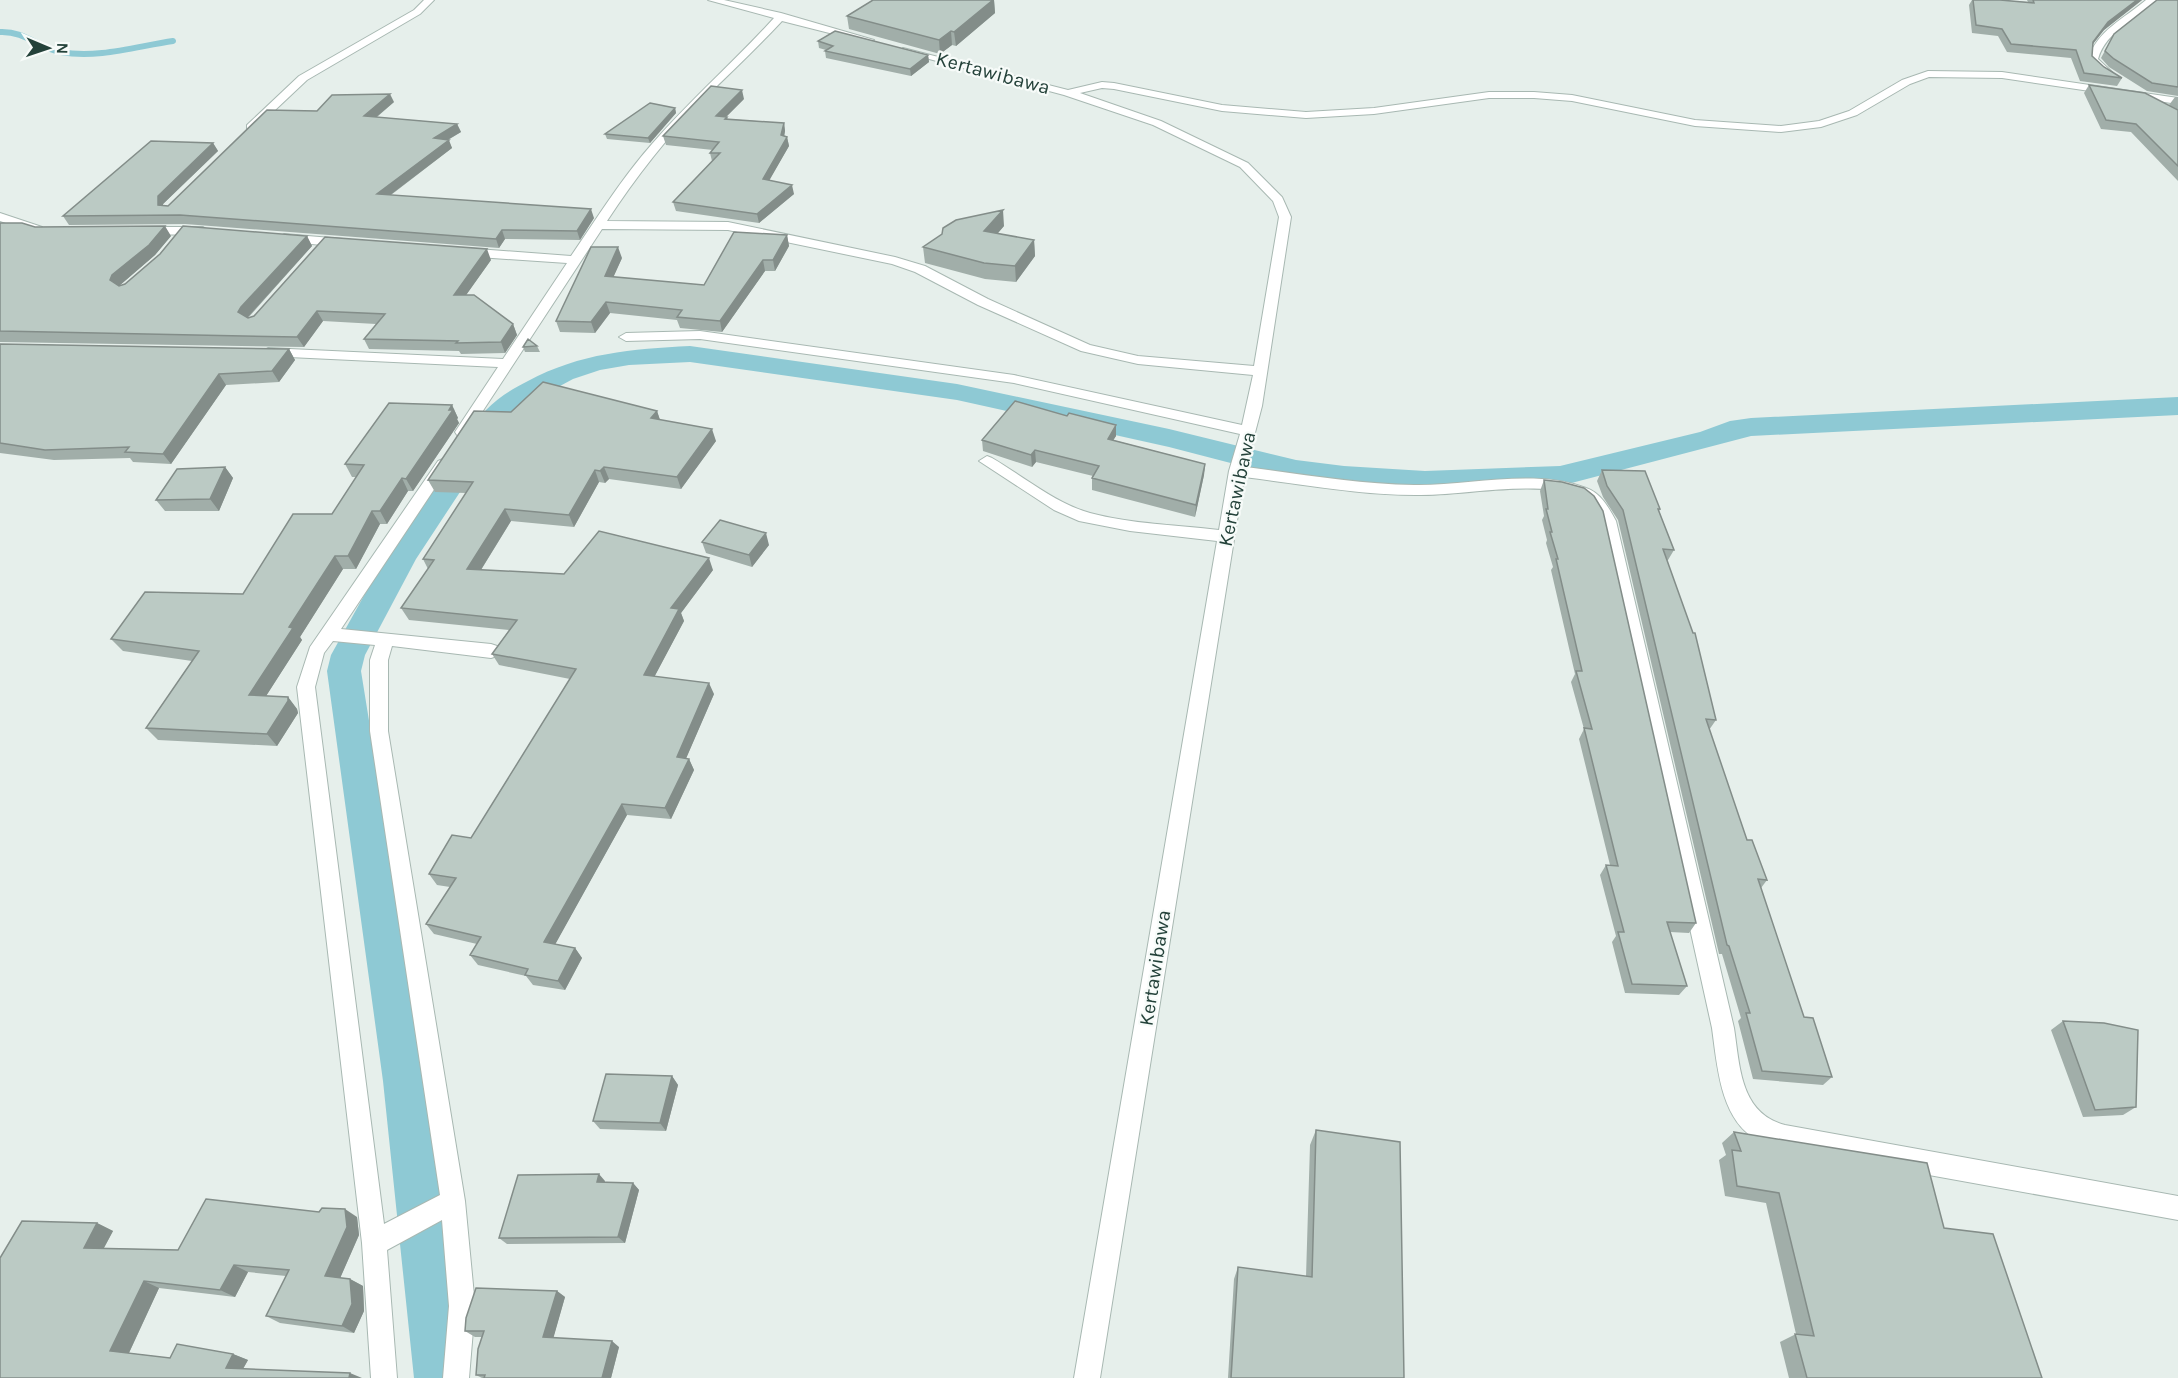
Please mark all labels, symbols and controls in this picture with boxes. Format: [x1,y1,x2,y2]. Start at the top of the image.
north arrow [18,18,78,78]
text: N [53,42,72,55]
street label: Kertawibawa [934,47,1052,99]
street label: Kertawibawa [1214,429,1260,549]
street label: Kertawibawa [1134,908,1176,1028]

